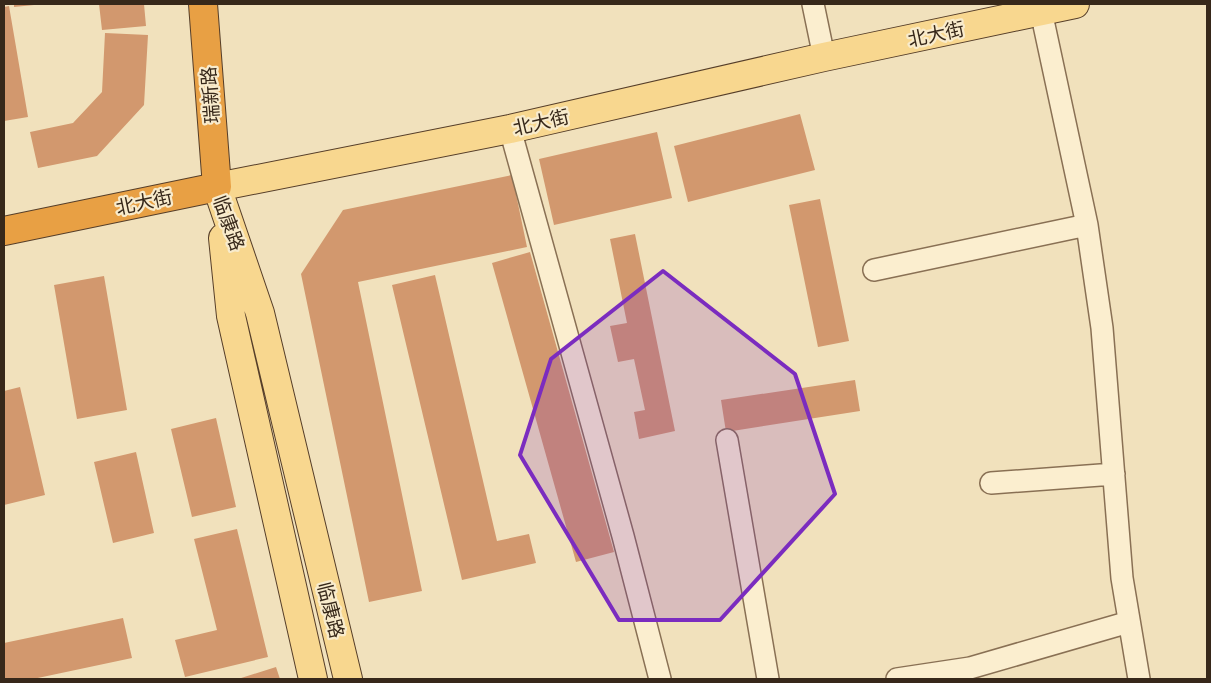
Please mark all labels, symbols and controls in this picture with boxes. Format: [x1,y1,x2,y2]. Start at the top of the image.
street label: 北大街 [906,17,966,52]
street label: 瑞新路 [197,66,224,124]
street label: 北大街 [511,105,571,140]
street label: 北大街 [114,185,174,220]
street label: 临康路 [208,192,249,254]
street label: 临康路 [312,580,349,641]

